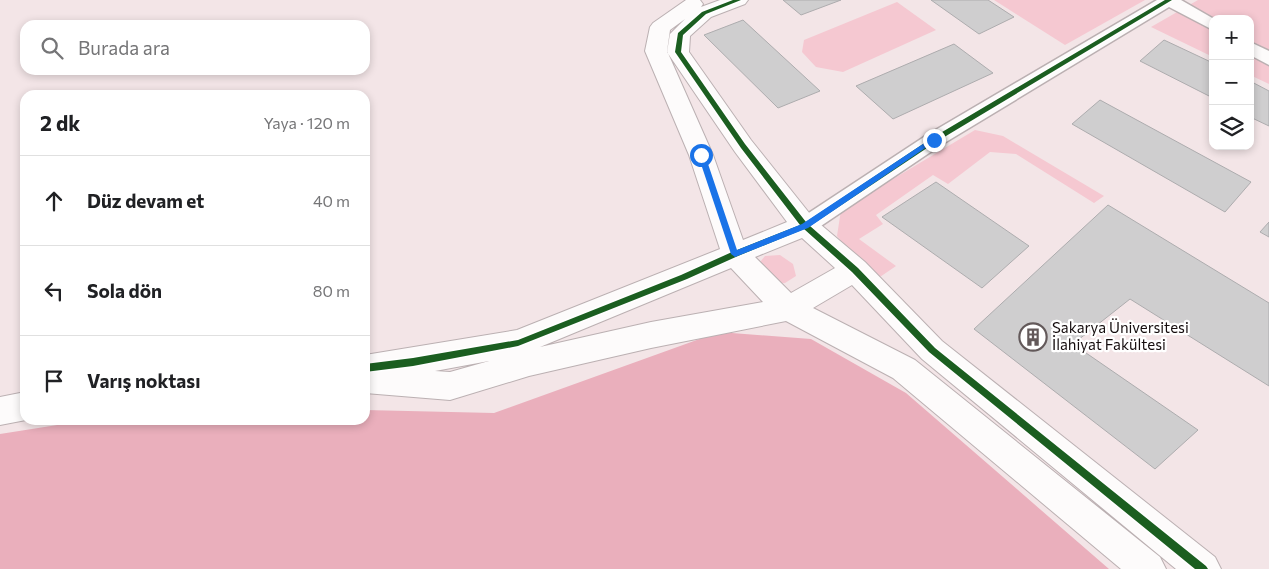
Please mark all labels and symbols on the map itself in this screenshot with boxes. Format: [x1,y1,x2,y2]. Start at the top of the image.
route end [923,129,946,152]
route start [690,144,713,167]
place label: Sakarya Üniversitesi İlahiyat Fakültesi [1052,318,1189,353]
building icon: Sakarya Üniversitesi İlahiyat Fakültesi [1018,322,1048,352]

